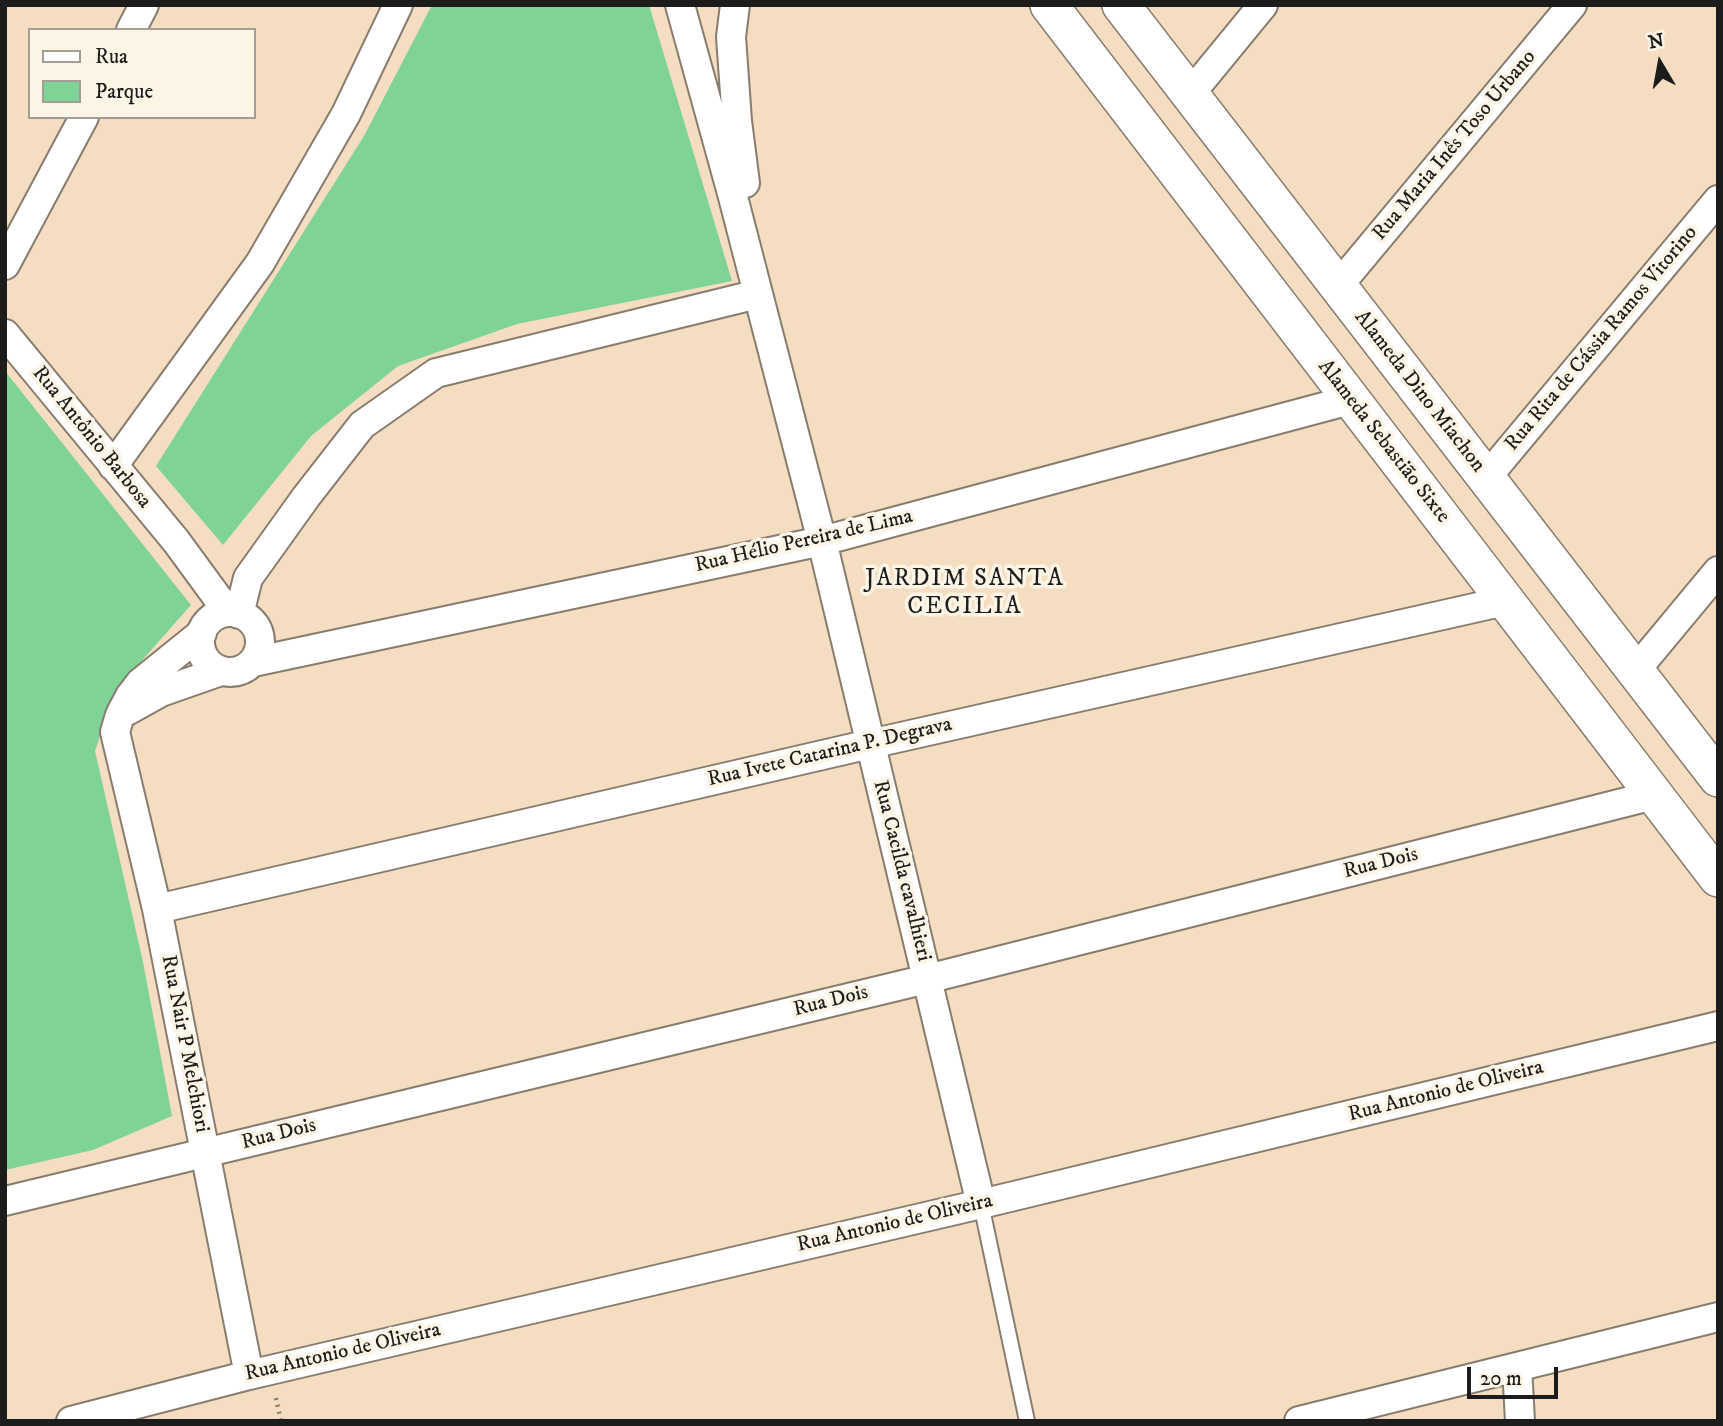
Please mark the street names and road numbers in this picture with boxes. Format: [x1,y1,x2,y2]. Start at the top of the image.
street label: Rua Maria Inês Toso Urbano [1368,46,1542,246]
street label: Rua Rita de Cássia Ramos Vitorino [1500,221,1704,457]
street label: Alameda Dino Miachon [1348,306,1490,478]
street label: Alameda Sebastião Sixte [1311,355,1455,529]
street label: Rua Antônio Barbosa [26,362,156,514]
street label: Rua Hélio Pereira de Lima [693,505,915,579]
street label: Rua Ivete Catarina P. Degrava [706,713,954,793]
street label: Rua Cacilda cavalhieri [866,778,936,964]
street label: Rua Dois [1341,843,1421,885]
street label: Rua Nair P Melchiori [154,953,214,1135]
street label: Rua Dois [791,981,871,1023]
street label: Rua Antonio de Oliveira [1346,1056,1546,1128]
street label: Rua Dois [239,1114,319,1156]
street label: Rua Antonio de Oliveira [795,1189,995,1259]
street label: Rua Antonio de Oliveira [243,1318,443,1388]

